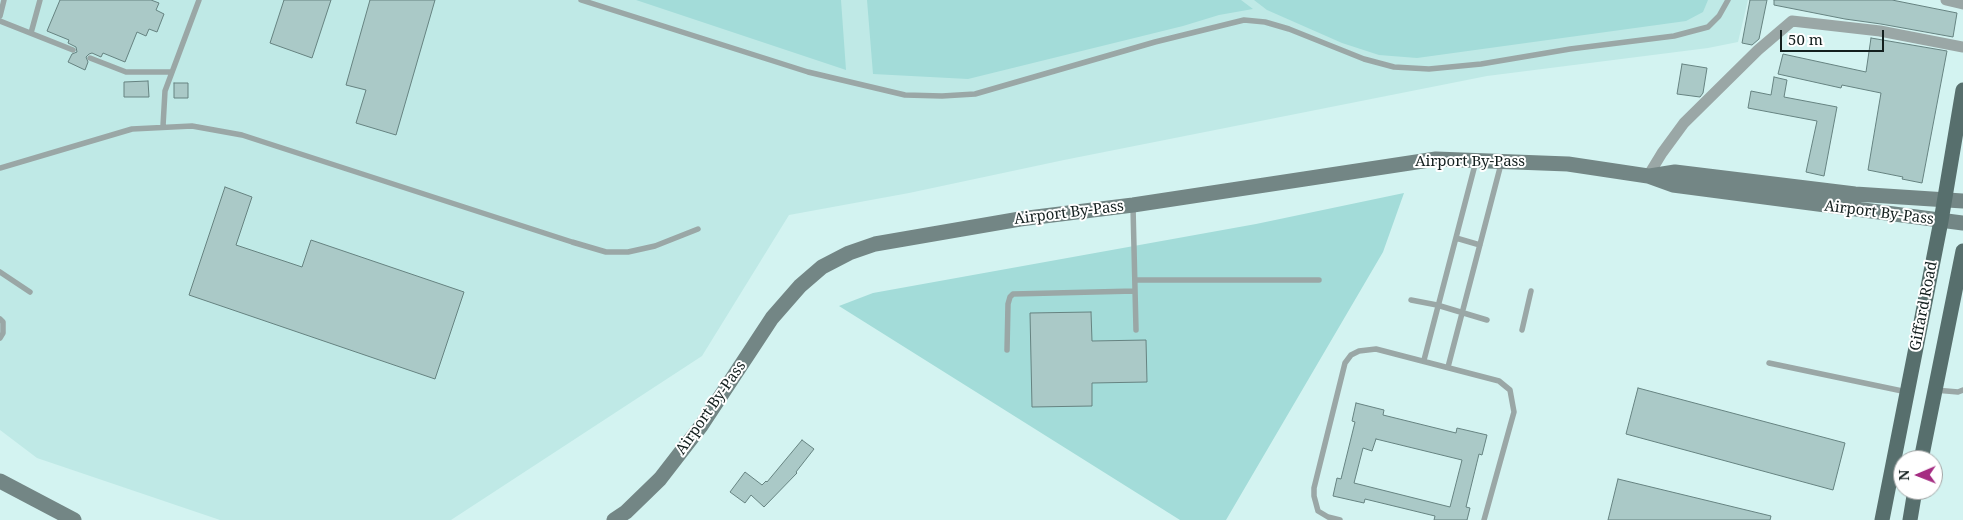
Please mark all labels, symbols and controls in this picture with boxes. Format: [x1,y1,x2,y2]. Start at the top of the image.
scale bar [1783,20,1887,52]
text: 50 m [1788,29,1823,49]
street label: Airport By-Pass [1415,153,1525,171]
street label: Airport By-Pass [1013,197,1125,229]
street label: Airport By-Pass [1823,197,1935,229]
street label: Giffard Road [1906,260,1942,352]
street label: Airport By-Pass [672,358,750,458]
north arrow [1893,450,1943,500]
text: N [1894,470,1913,481]

